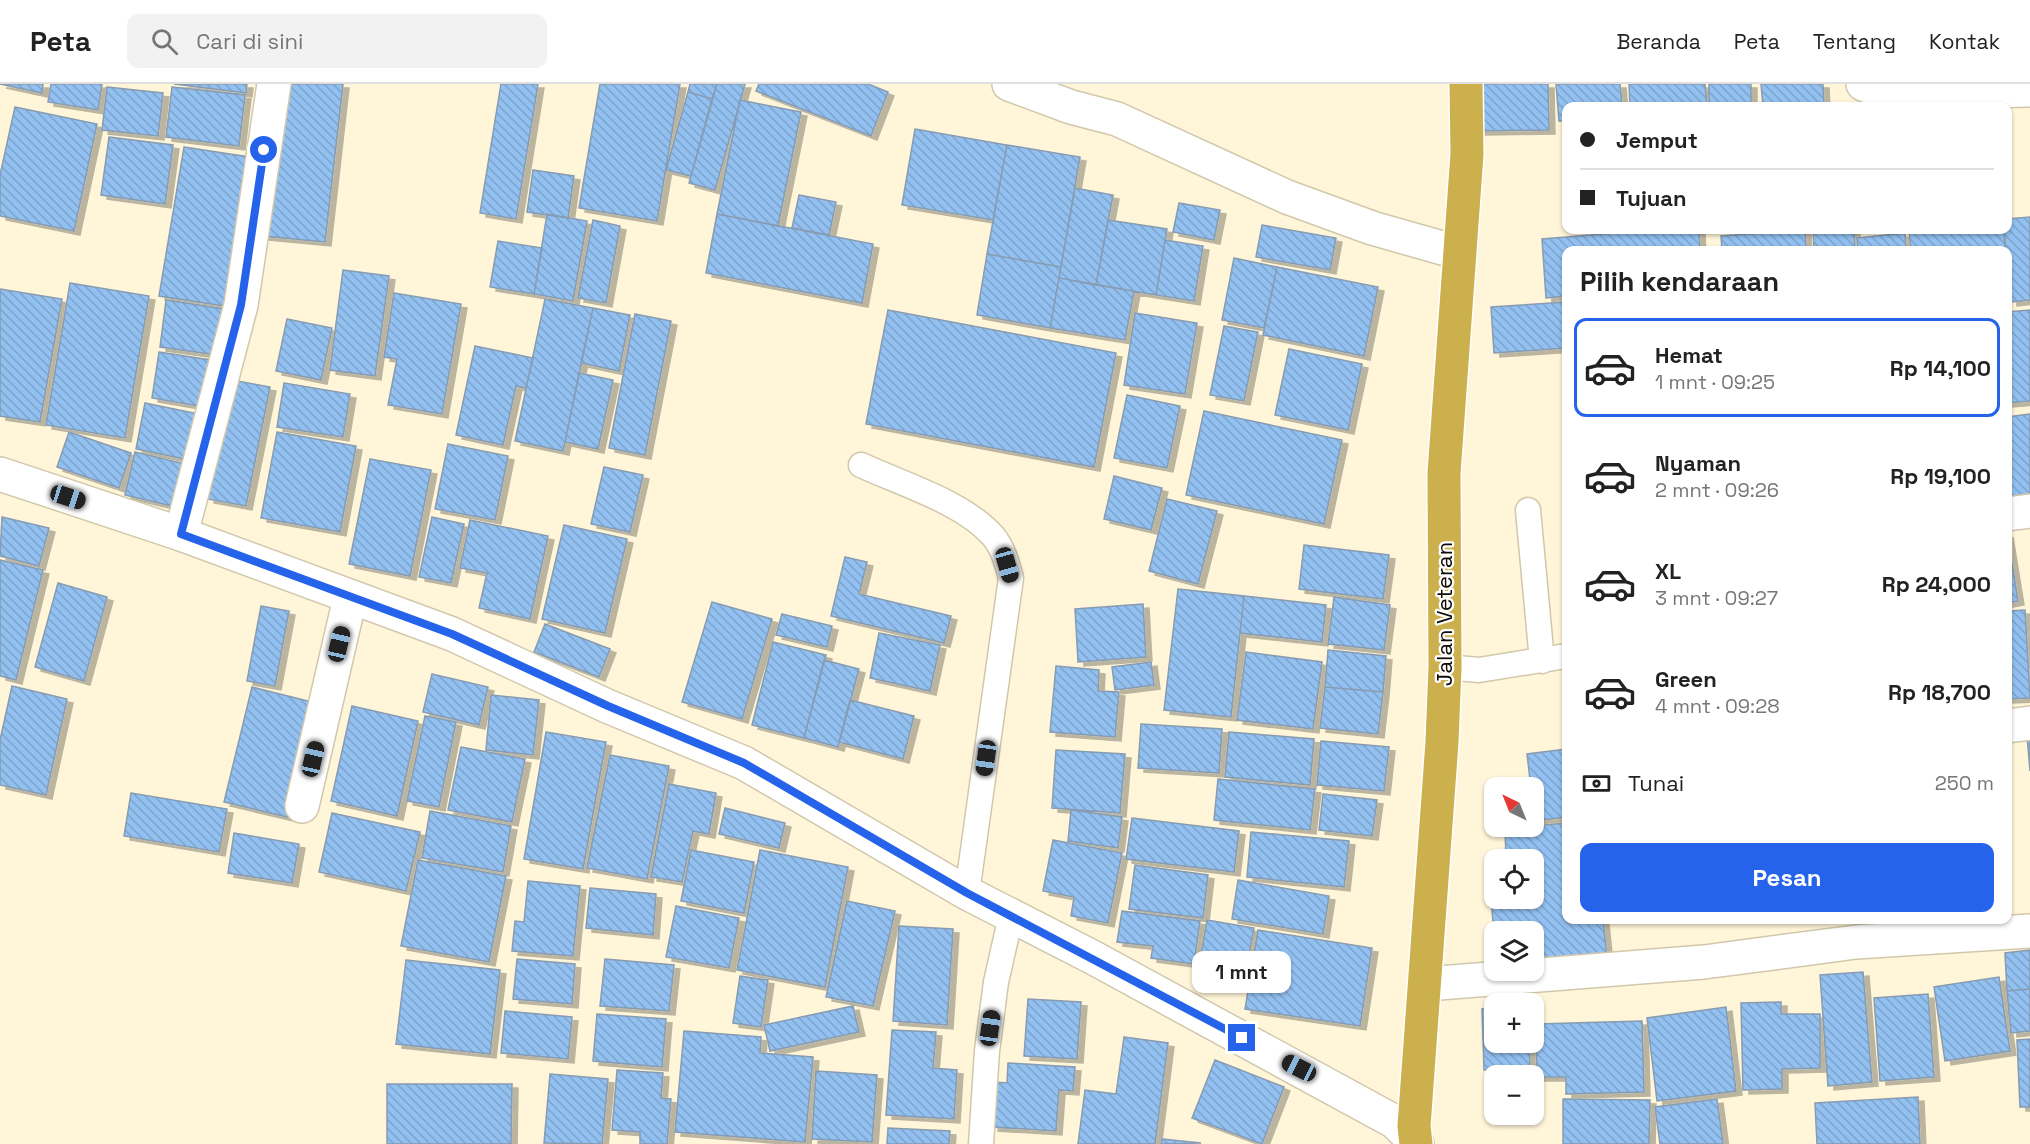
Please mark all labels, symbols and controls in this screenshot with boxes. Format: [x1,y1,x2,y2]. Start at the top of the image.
search box [127,14,547,68]
text: Peta [30,23,91,59]
icon: search [148,25,181,58]
text: Cari di sini [196,27,303,55]
text: Beranda [1616,28,1701,55]
text: Peta [1734,28,1780,55]
text: Tentang [1813,28,1896,55]
text: Kontak [1929,28,2000,55]
text: Jemput [1616,126,1698,154]
route start [250,136,277,163]
text: Tujuan [1616,184,1687,212]
text: Pilih kendaraan [1580,264,1779,299]
icon: car [1583,341,1637,395]
text: Hemat [1655,341,1723,369]
text: Rp 14,100 [1890,354,1991,382]
text: 1 mnt · 09:25 [1655,369,1775,395]
icon: car [1583,449,1637,503]
text: Nyaman [1655,449,1741,477]
text: Rp 19,100 [1890,462,1991,490]
text: 2 mnt · 09:26 [1655,477,1779,503]
car [48,483,88,511]
street label: Jalan Veteran [1430,542,1458,686]
car [993,545,1021,585]
icon: car [1583,557,1637,611]
text: XL [1655,557,1681,585]
text: Rp 24,000 [1882,570,1991,598]
text: 3 mnt · 09:27 [1655,585,1778,611]
car [326,624,352,664]
icon: car [1583,665,1637,719]
text: Green [1655,665,1717,693]
text: Rp 18,700 [1888,678,1991,706]
text: 4 mnt · 09:28 [1655,693,1780,719]
car [300,739,326,779]
car [975,739,997,777]
icon: cash [1580,767,1613,800]
text: Tunai [1628,769,1684,797]
text: 250 m [1935,770,1994,796]
north arrow [1484,777,1544,837]
map controls [1484,777,1544,1125]
button: Pesan [1580,843,1994,912]
button: locate [1484,849,1544,909]
button: layers [1484,921,1544,981]
callout: 1 mnt [1192,951,1292,993]
text: 1 mnt [1215,959,1268,985]
button: + [1484,993,1544,1053]
car [979,1009,1001,1047]
route end [1228,1024,1255,1051]
car [1279,1052,1319,1084]
button: − [1484,1065,1544,1125]

